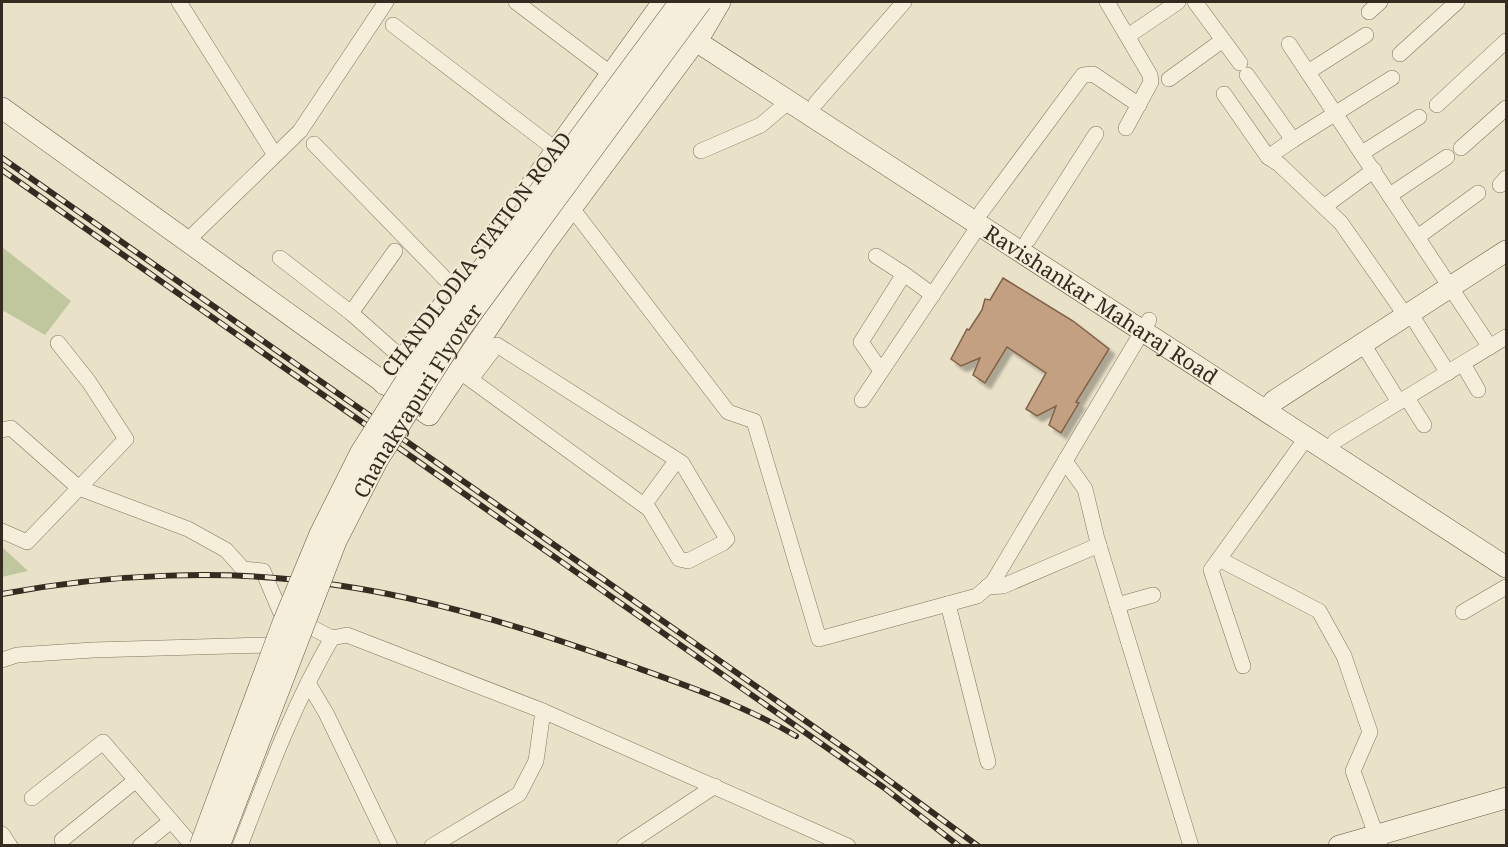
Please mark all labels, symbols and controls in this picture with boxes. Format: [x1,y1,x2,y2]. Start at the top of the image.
street label: CHANDLODIA STATION ROAD [375,126,577,382]
street label: Ravishankar Maharaj Road [979,218,1223,390]
street label: Chanakyapuri Flyover [346,298,488,503]

